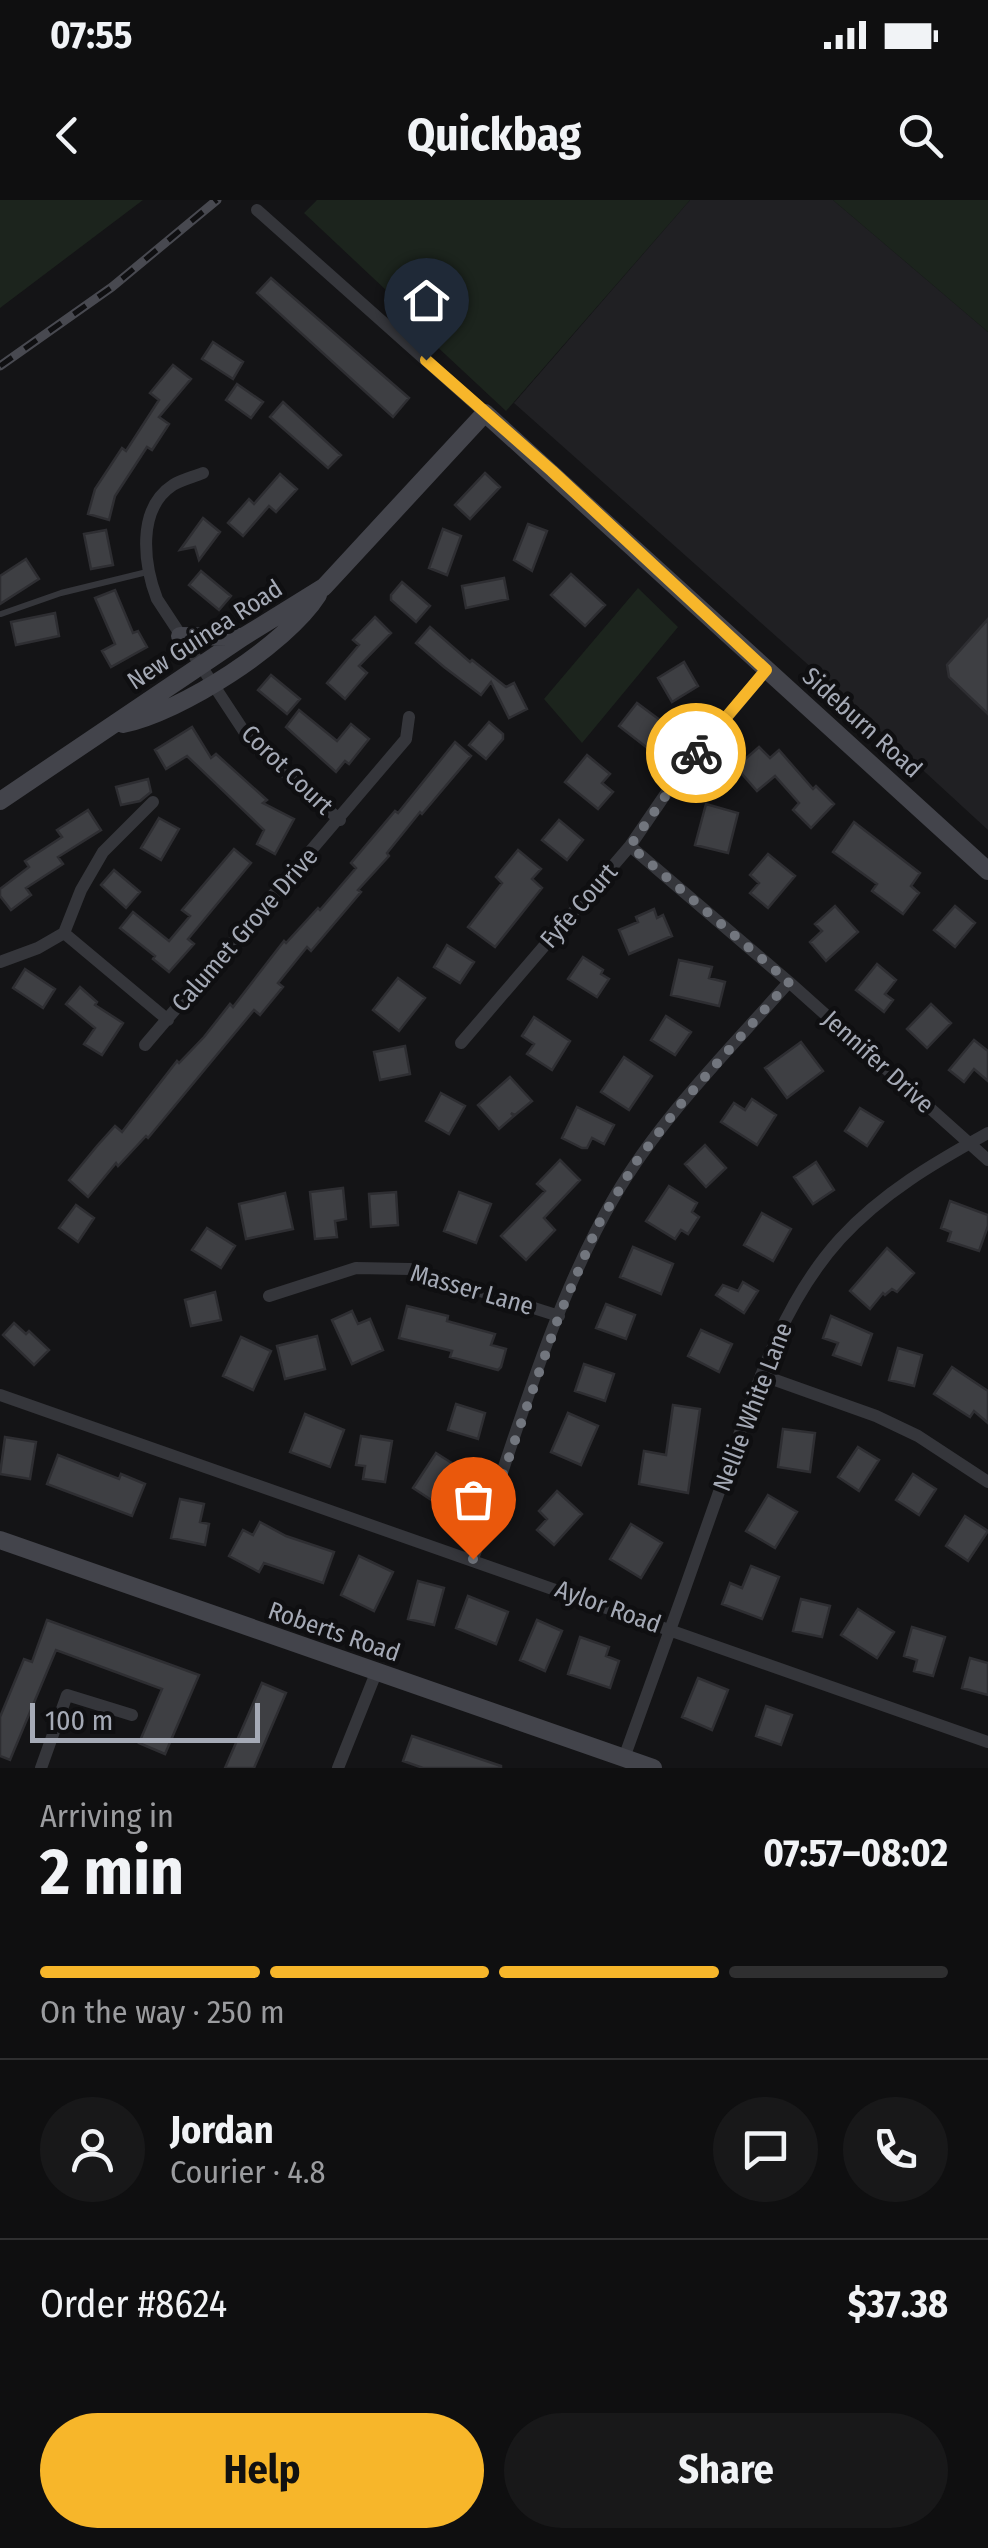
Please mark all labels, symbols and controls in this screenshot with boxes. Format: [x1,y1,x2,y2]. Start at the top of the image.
text: 07:55 [50,12,132,58]
icon: back [40,108,95,163]
text: Quickbag [407,108,581,162]
icon: search [893,108,948,163]
pin [384,258,469,361]
icon: home [399,273,454,328]
street label: New Guinea Road [122,574,288,696]
street label: Sideburn Road [796,662,928,784]
courier [646,703,746,803]
street label: Corot Court [235,719,340,822]
icon: bike [669,726,724,781]
street label: Calumet Grove Drive [166,842,324,1018]
street label: Fyfe Court [534,857,624,954]
street label: Jennifer Drive [816,1004,940,1120]
street label: Masser Lane [407,1258,537,1322]
street label: Nellie White Lane [707,1318,799,1496]
pin [431,1457,516,1560]
icon: bag [446,1472,501,1527]
street label: Aylor Road [551,1574,665,1640]
street label: Roberts Road [264,1595,404,1669]
scale bar [30,1698,260,1742]
text: 100 m [45,1704,113,1737]
text: Arriving in [40,1797,174,1835]
text: 07:57–08:02 [763,1830,948,1876]
text: 2 min [40,1833,184,1911]
text: On the way · 250 m [40,1993,285,2031]
button: person [40,2097,145,2202]
button: chat [713,2097,818,2202]
button: phone [843,2097,948,2202]
text: Jordan [170,2107,274,2153]
text: Courier · 4.8 [170,2153,326,2191]
text: Order #8624 [40,2281,227,2327]
text: $37.38 [848,2281,948,2327]
button: Help [40,2413,484,2528]
button: Share [504,2413,948,2528]

